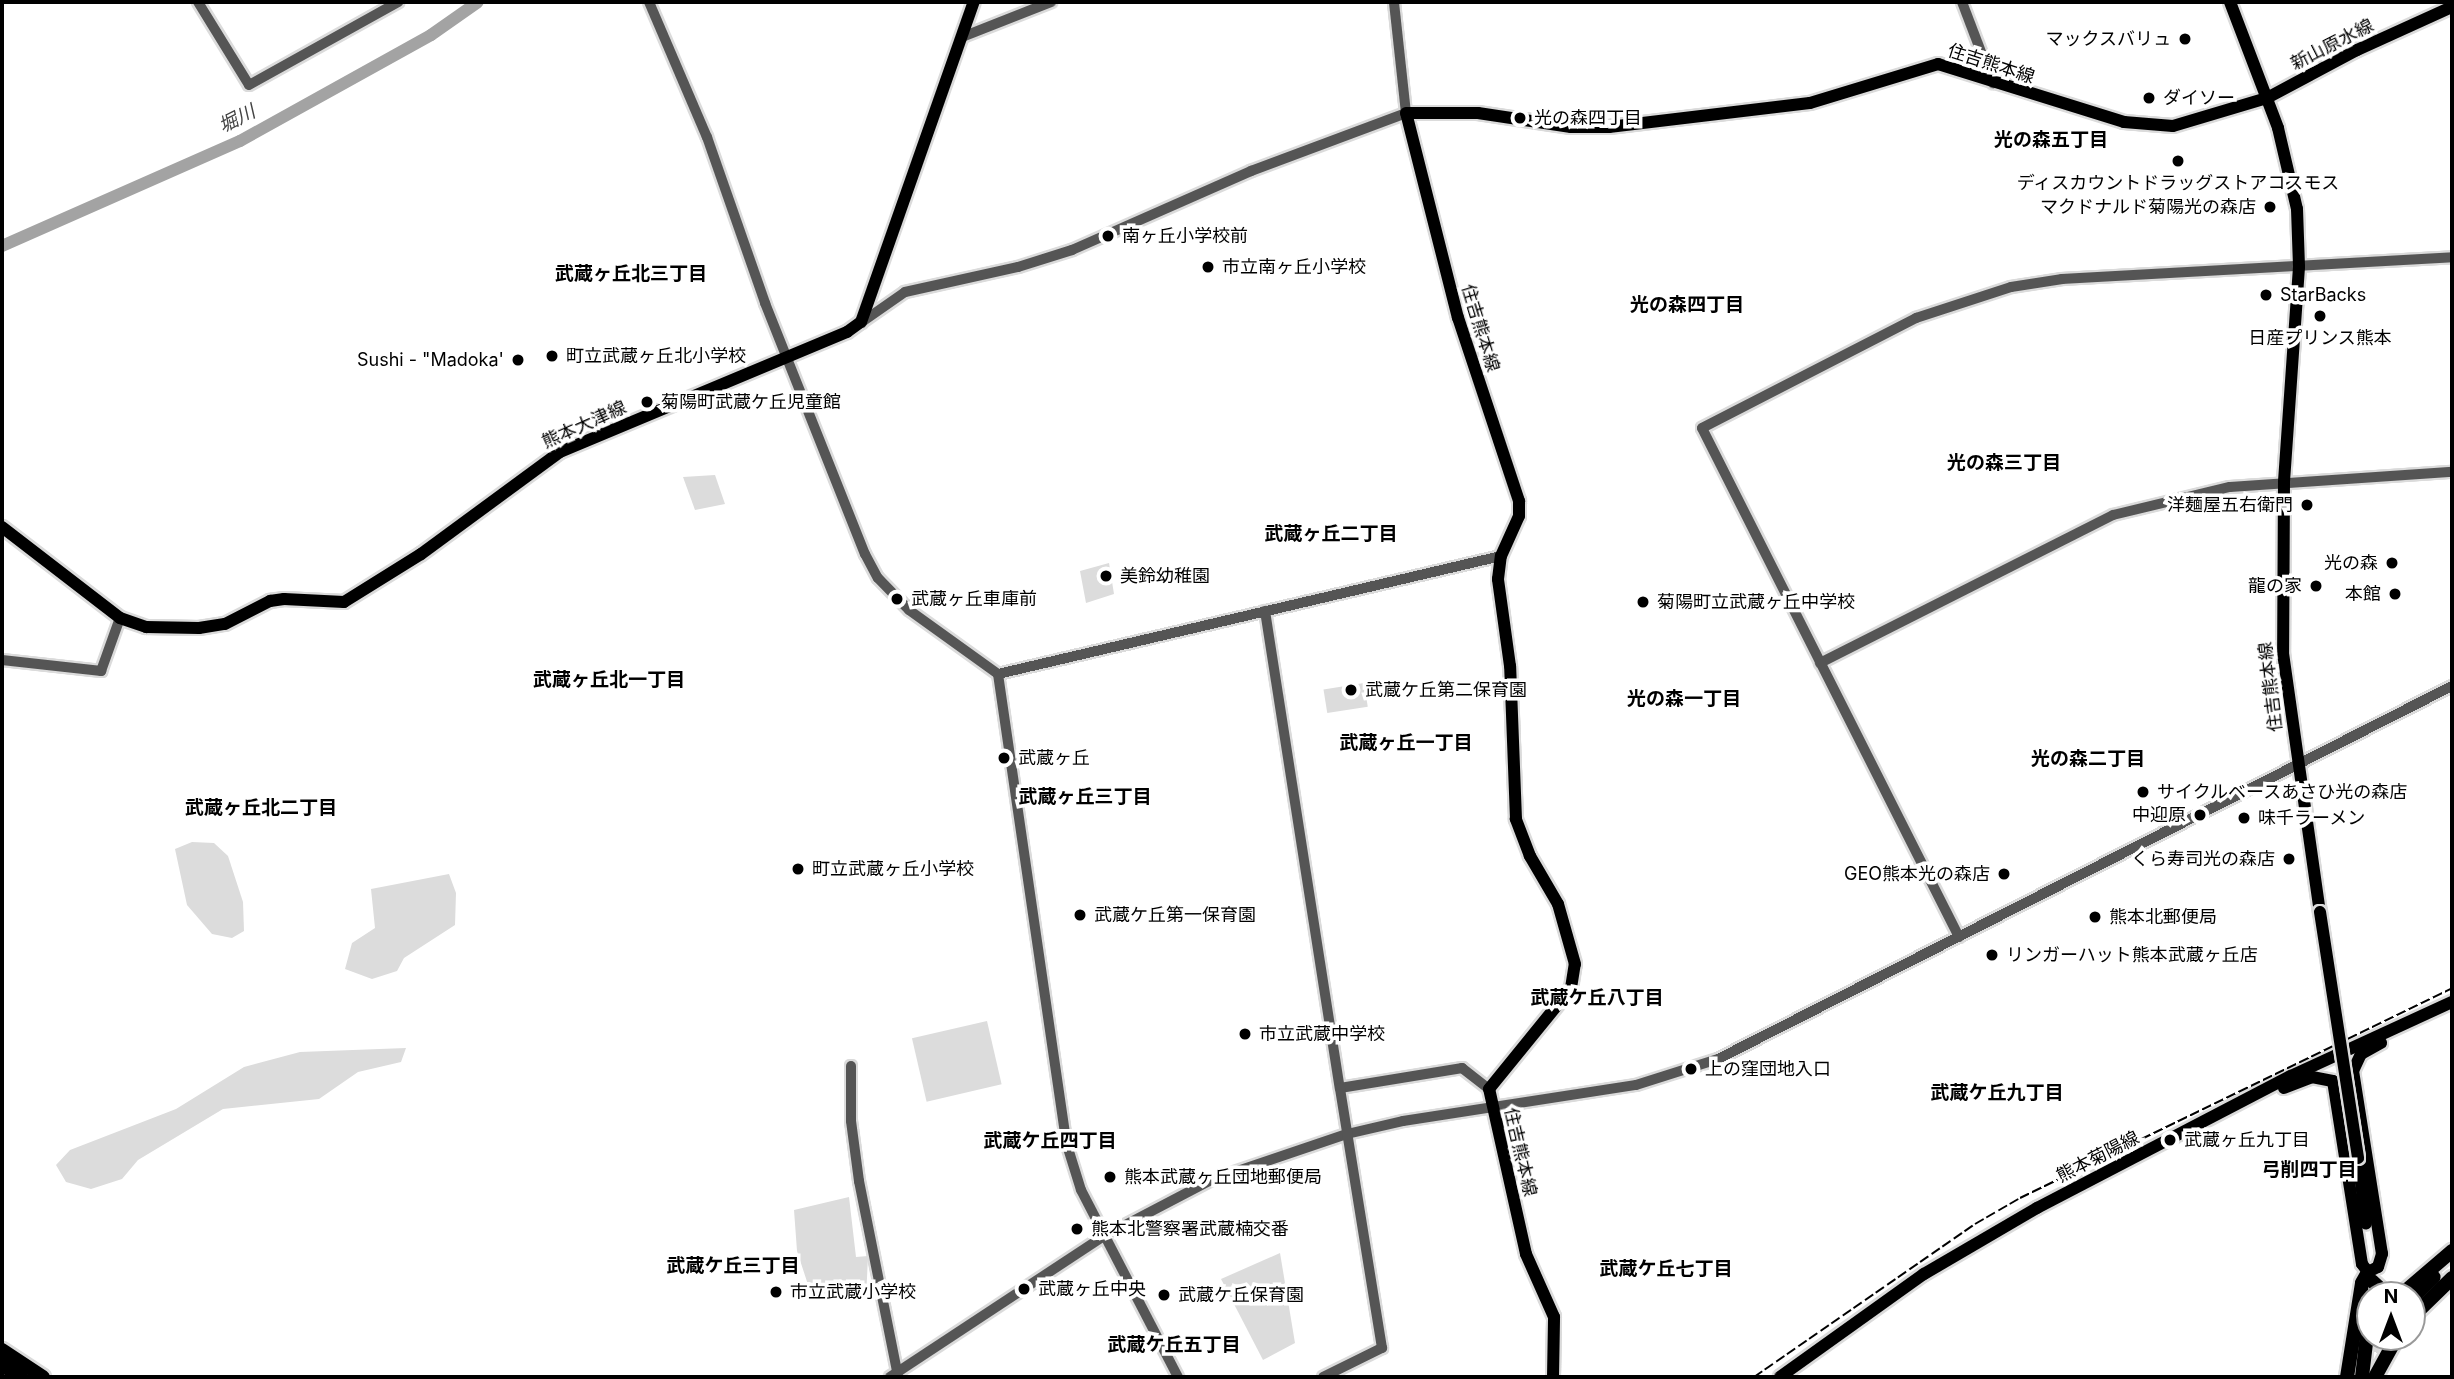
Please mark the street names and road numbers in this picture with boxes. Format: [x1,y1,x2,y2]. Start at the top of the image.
street label: 新山原水線 [2287,15,2377,75]
street label: 住吉熊本線 [1945,40,2037,88]
street label: 住吉熊本線 [1457,282,1503,374]
street label: 熊本大津線 [538,397,630,453]
street label: 住吉熊本線 [2255,641,2287,733]
street label: 住吉熊本線 [1499,1106,1541,1198]
street label: 熊本菊陽線 [2053,1127,2143,1187]

